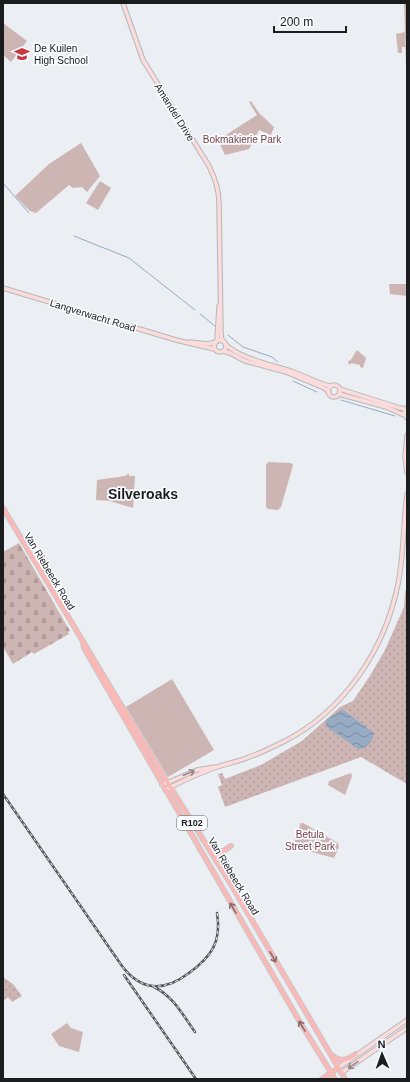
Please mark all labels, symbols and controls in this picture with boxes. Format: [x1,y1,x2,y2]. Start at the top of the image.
scale bar [274,8,346,34]
text: 200 m [280,15,313,29]
place label: De Kuilen High School [34,43,88,66]
school or university icon: De Kuilen High School [13,45,31,63]
street label: Amandel Drive [153,82,197,143]
park label: Bokmakierie Park [203,134,282,145]
street label: Langverwacht Road [49,297,137,334]
district label: Silveroaks [108,486,178,502]
street label: Van Riebeeck Road [22,531,77,612]
one-way arrow [183,768,195,776]
road number: R102 [177,816,207,830]
park label: Betula Street Park [285,829,336,852]
street label: Van Riebeeck Road [206,836,261,917]
one-way arrow [229,902,237,914]
one-way arrow [270,951,278,963]
one-way arrow [298,1021,307,1032]
north arrow [362,1034,402,1074]
text: N [377,1038,386,1050]
one-way arrow [348,1061,359,1069]

